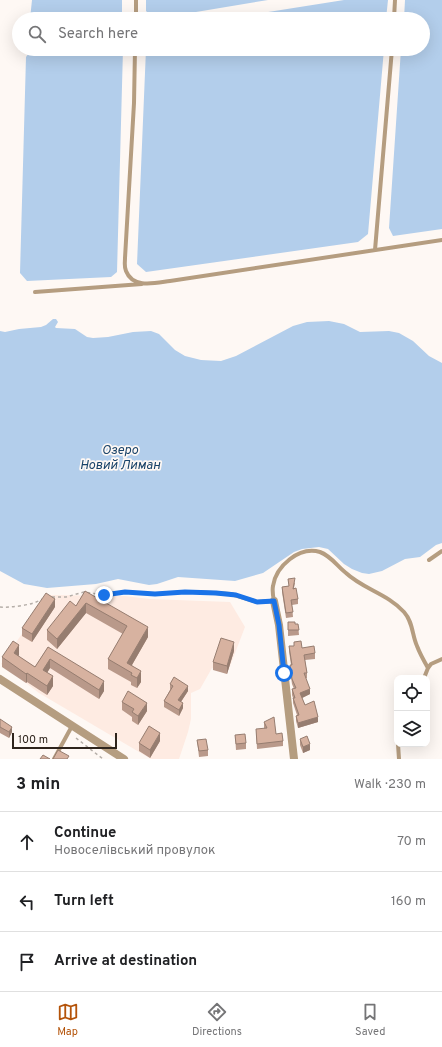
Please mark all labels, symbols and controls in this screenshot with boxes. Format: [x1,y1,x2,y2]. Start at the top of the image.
search box [12,12,430,56]
icon: search [26,23,48,45]
text: Search here [58,25,138,44]
water label: Озеро Новий Лиман [80,443,161,474]
route end [95,586,113,604]
route start [275,664,293,682]
map controls [394,675,430,747]
button: locate [394,675,430,711]
button: layers [394,711,430,747]
scale bar [12,731,117,750]
text: 100 m [18,733,48,747]
text: 3 min [16,774,60,796]
text: Walk · 230 m [354,777,426,793]
text: Continue [54,824,116,843]
icon: ahead [16,831,38,853]
text: 70 m [397,834,426,850]
text: Новоселівський провулок [54,843,216,859]
icon: left [16,891,38,913]
text: Turn left [54,892,114,911]
text: 160 m [391,894,426,910]
icon: arrive [16,951,38,973]
text: Arrive at destination [54,952,197,971]
tab: Map [57,1001,79,1039]
tab: Directions [192,1001,242,1039]
tab: Saved [355,1001,385,1039]

